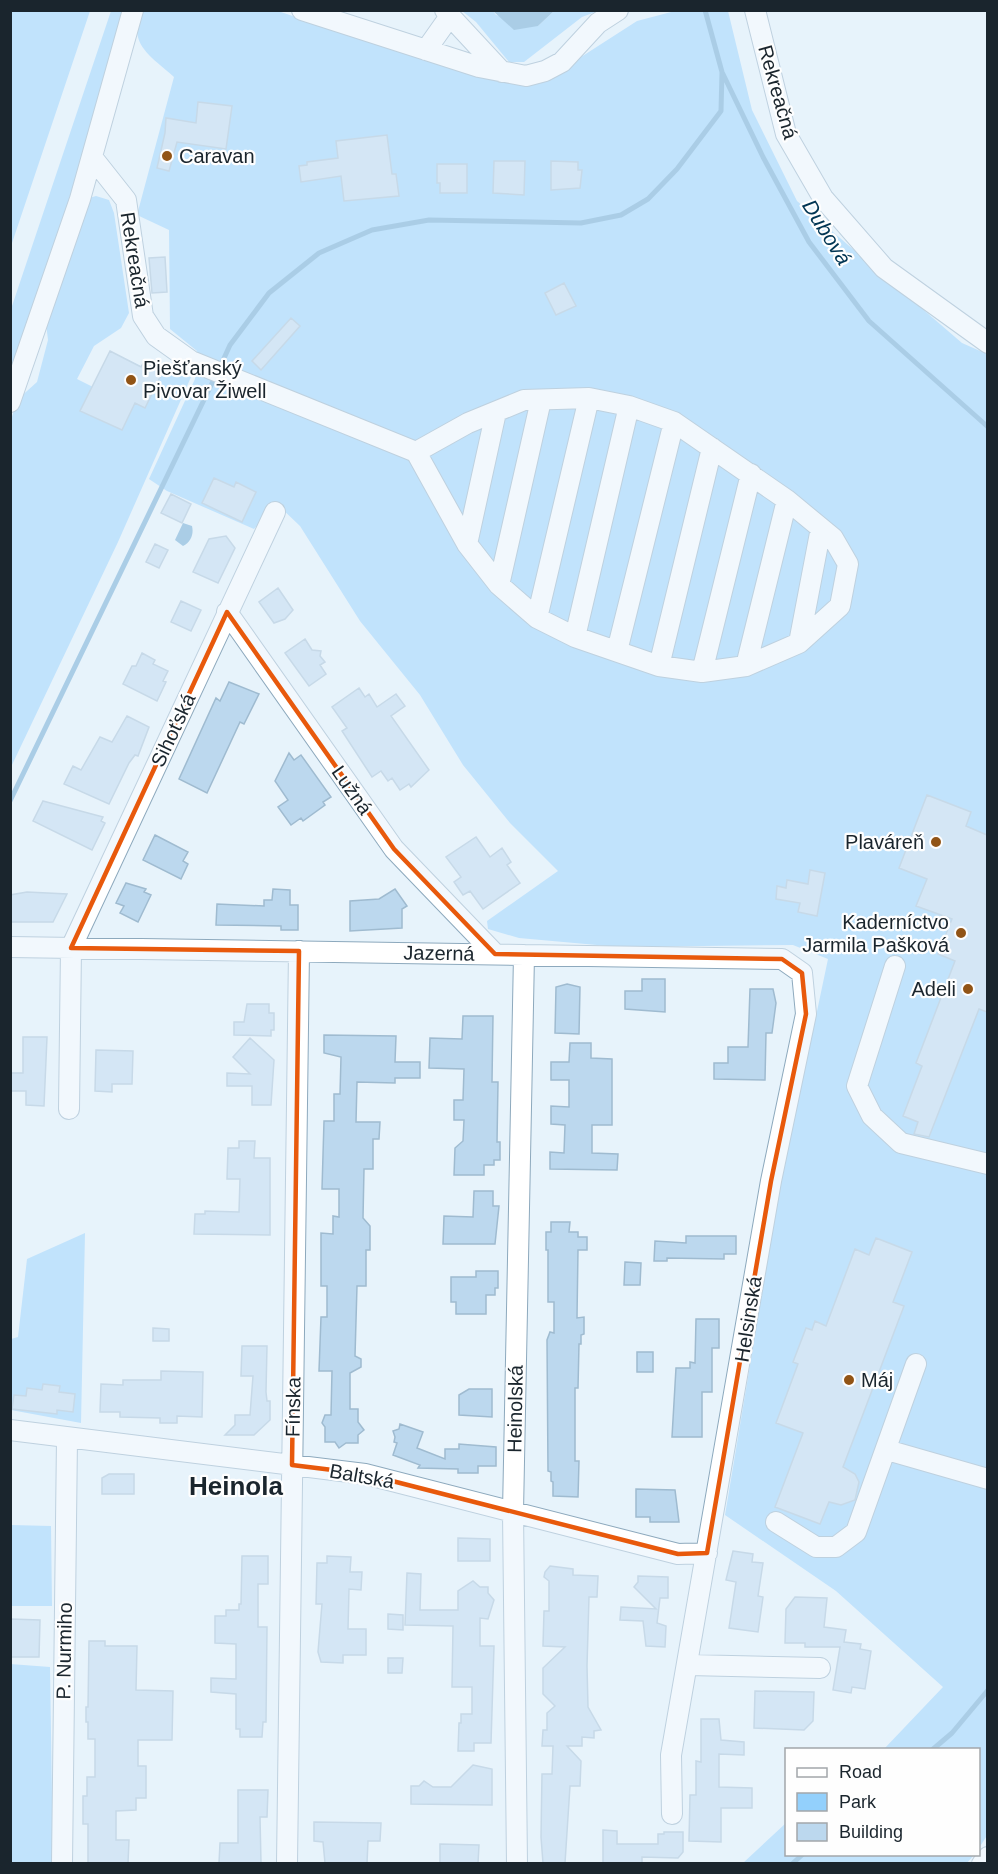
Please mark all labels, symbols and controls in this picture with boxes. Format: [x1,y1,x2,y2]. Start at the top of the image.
street label: Rekreačná [754,42,802,142]
place label: Caravan [179,145,255,167]
marker: Caravan [160,149,174,163]
water label: Dubová [798,195,856,269]
street label: Rekreačná [117,211,154,310]
place label: Piešťanský Pivovar Žiwell [143,357,266,402]
marker: Piešťanský Pivovar Žiwell [124,373,138,387]
street label: Sihoťská [146,689,200,770]
street label: Lužná [327,761,377,819]
place label: Plaváreň [845,831,924,853]
marker: Plaváreň [929,835,943,849]
place label: Kaderníctvo Jarmila Pašková [802,911,950,956]
marker: Kaderníctvo Jarmila Pašková [954,926,968,940]
street label: Jazerná [403,941,476,965]
place label: Adeli [912,978,956,1000]
marker: Adeli [961,982,975,996]
street label: Helsinská [730,1274,766,1364]
street label: Heinolská [503,1364,527,1453]
place label: Máj [861,1369,893,1391]
marker: Máj [842,1373,856,1387]
street label: Fínska [281,1376,305,1437]
street label: Baltská [328,1459,397,1493]
district label: Heinola [189,1471,283,1501]
street label: P. Nurmiho [52,1602,76,1700]
legend [785,1748,980,1856]
text: Road [839,1762,882,1782]
text: Park [839,1792,877,1812]
text: Building [839,1822,903,1842]

